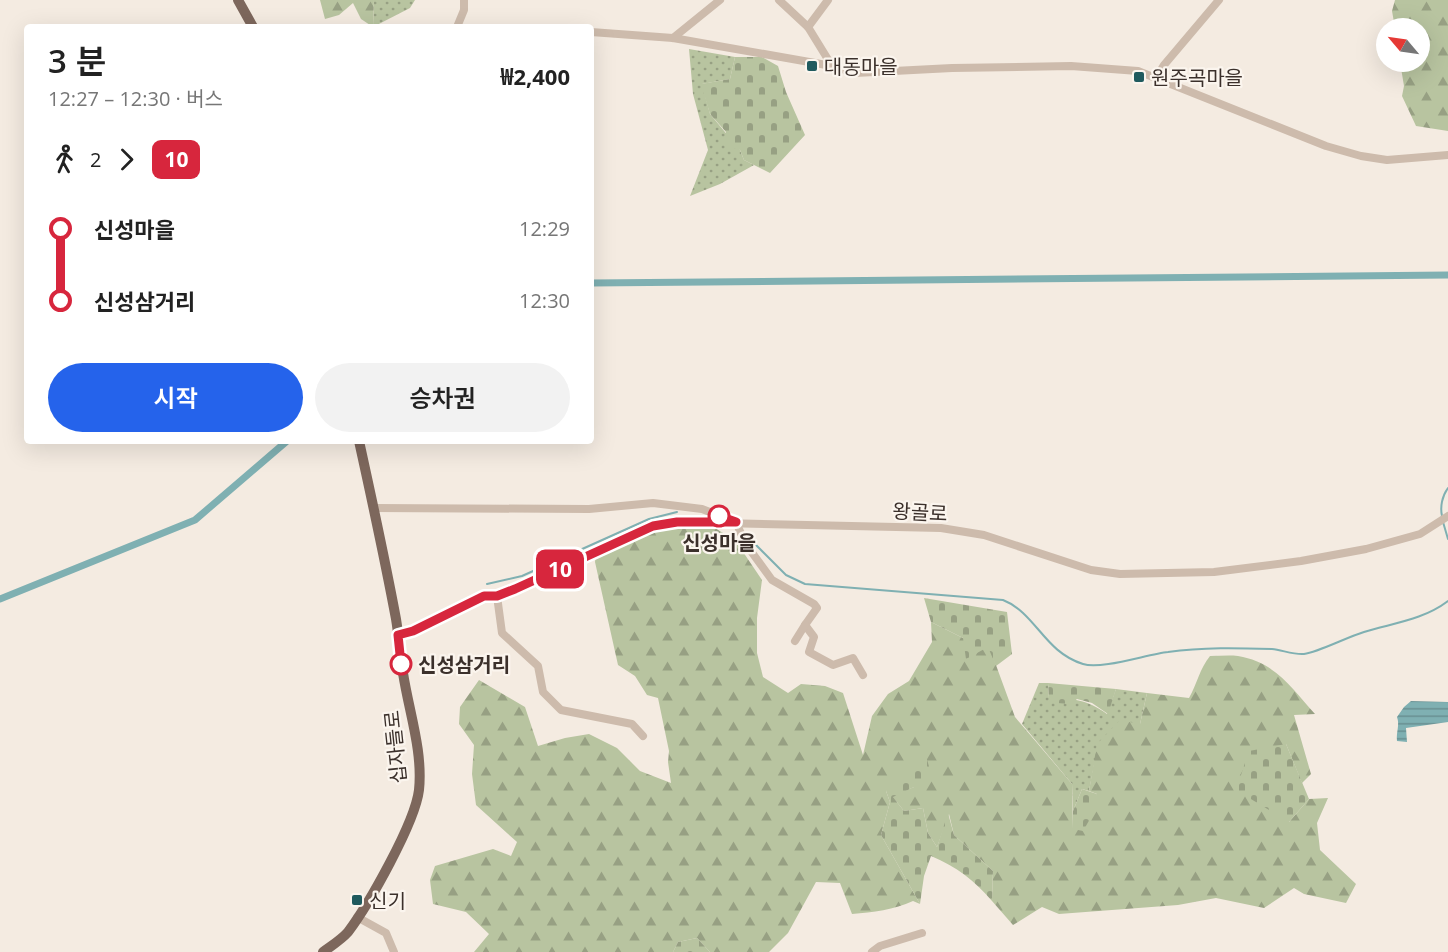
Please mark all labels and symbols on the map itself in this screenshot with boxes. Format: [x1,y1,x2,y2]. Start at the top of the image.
north arrow [1376,18,1430,72]
place label: 대동마을 [824,53,898,80]
marker: 대동마을 [805,59,819,73]
place label: 원주곡마을 [1151,64,1243,91]
marker: 원주곡마을 [1132,70,1146,84]
street label: 왕골로 [892,497,948,527]
marker: 신성마을 [708,505,730,527]
place label: 신성마을 [682,529,756,556]
line badge: 10 [533,550,587,588]
place label: 신성삼거리 [418,651,510,678]
marker: 신성삼거리 [390,653,412,675]
street label: 십자들로 [378,709,412,785]
place label: 신기 [369,887,406,914]
marker: 신기 [350,893,364,907]

